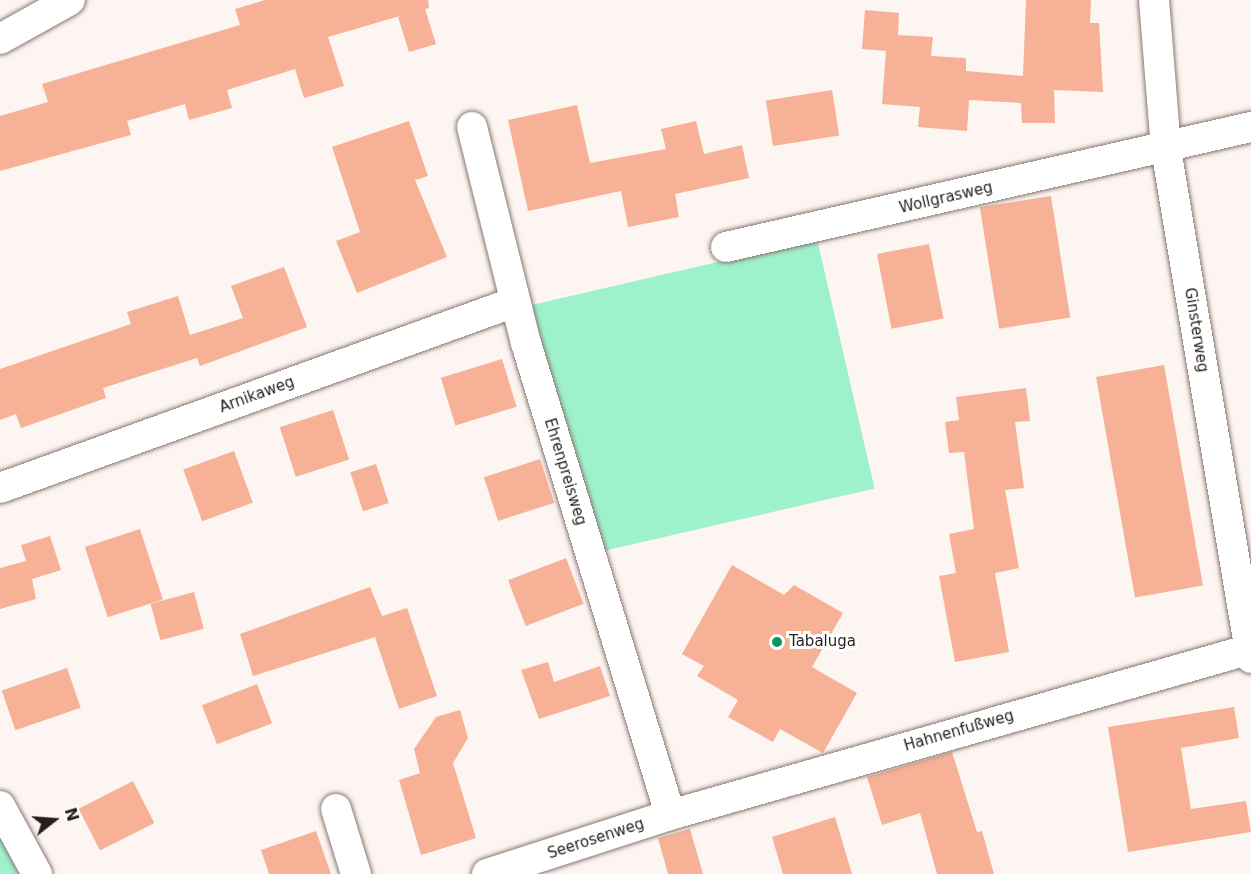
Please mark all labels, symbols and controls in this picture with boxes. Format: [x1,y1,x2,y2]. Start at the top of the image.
street label: Wollgrasweg [898,179,994,217]
street label: Ginsterweg [1180,286,1212,374]
street label: Arnikaweg [217,373,297,417]
street label: Ehrenpreisweg [540,416,590,528]
place label: Tabaluga [789,633,856,651]
marker: Tabaluga [770,635,784,649]
street label: Hahnenfußweg [902,707,1016,755]
north arrow [24,790,84,850]
text: N [61,805,83,824]
street label: Seerosenweg [545,815,647,863]

